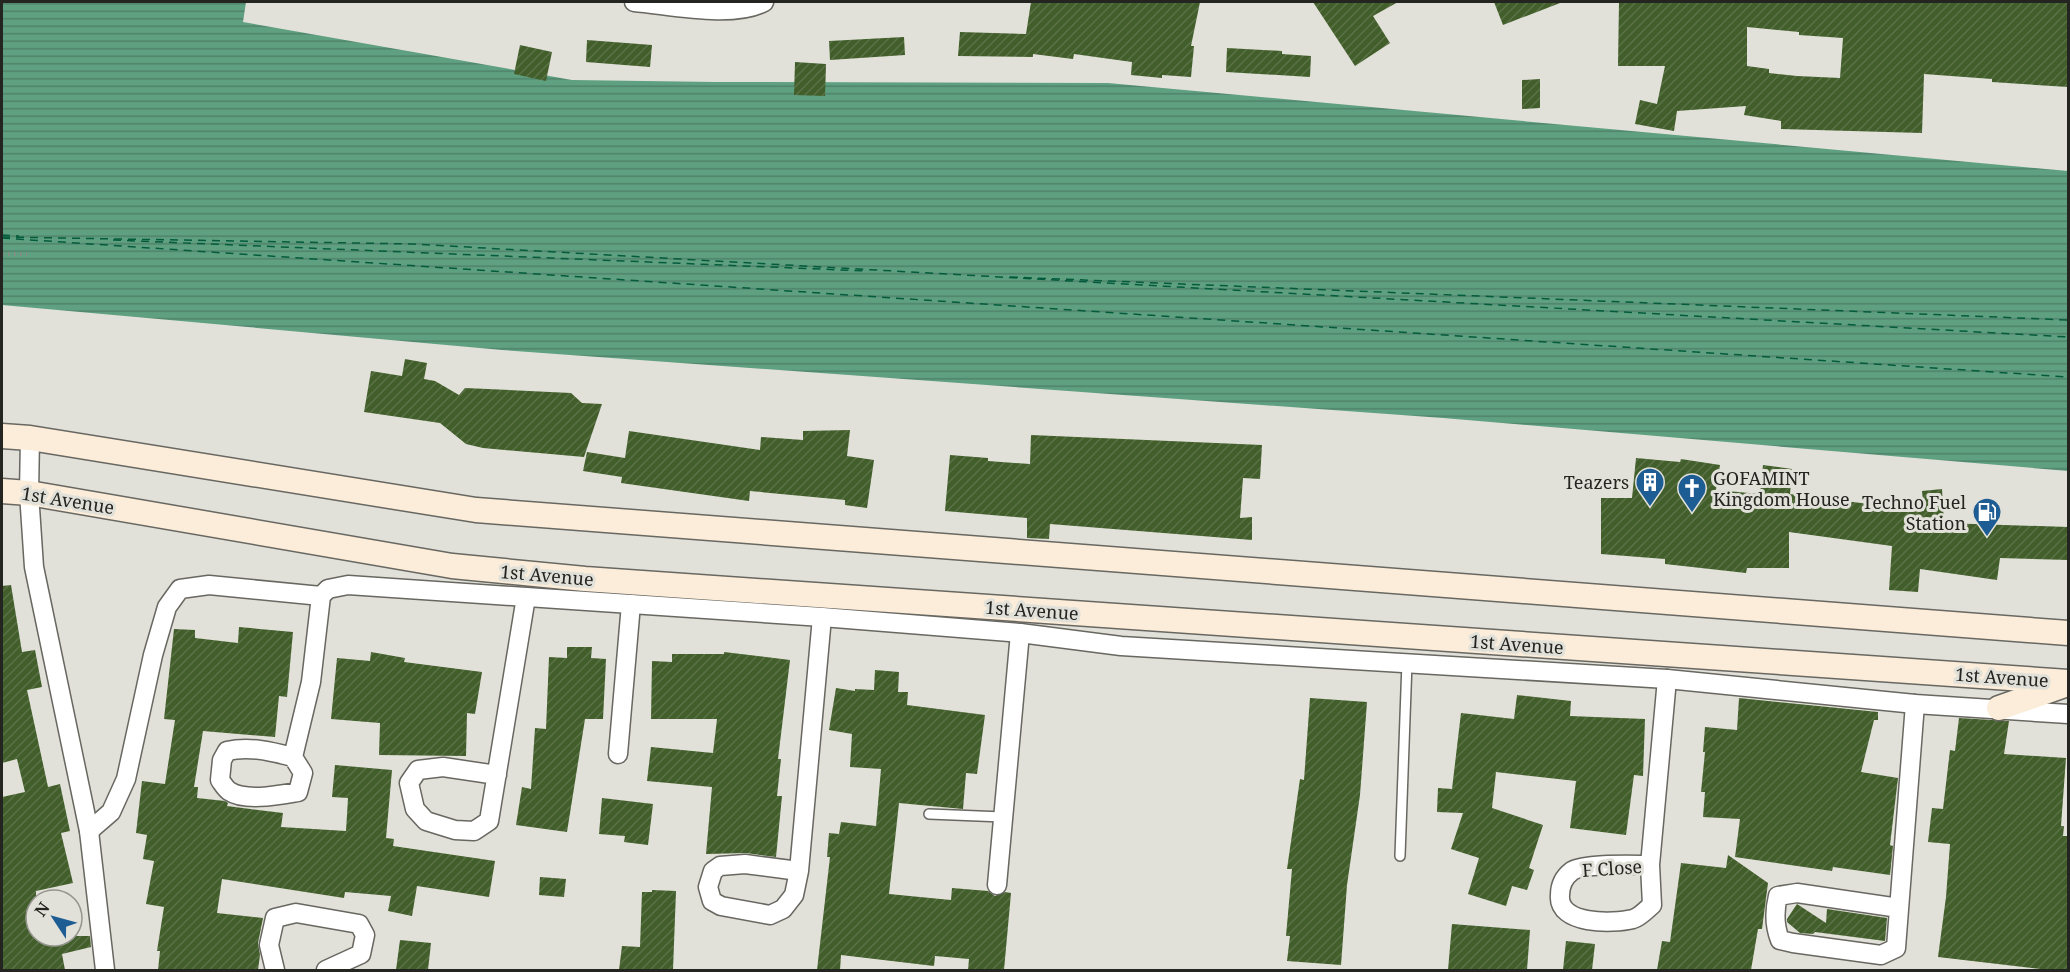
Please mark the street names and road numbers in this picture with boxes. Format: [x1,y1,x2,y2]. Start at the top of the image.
street label: 1st Avenue [20,481,116,519]
street label: 1st Avenue [499,559,595,591]
street label: 1st Avenue [985,595,1079,625]
street label: 1st Avenue [1470,629,1564,659]
street label: 1st Avenue [1955,662,2049,692]
street label: F Close [1581,854,1643,882]

